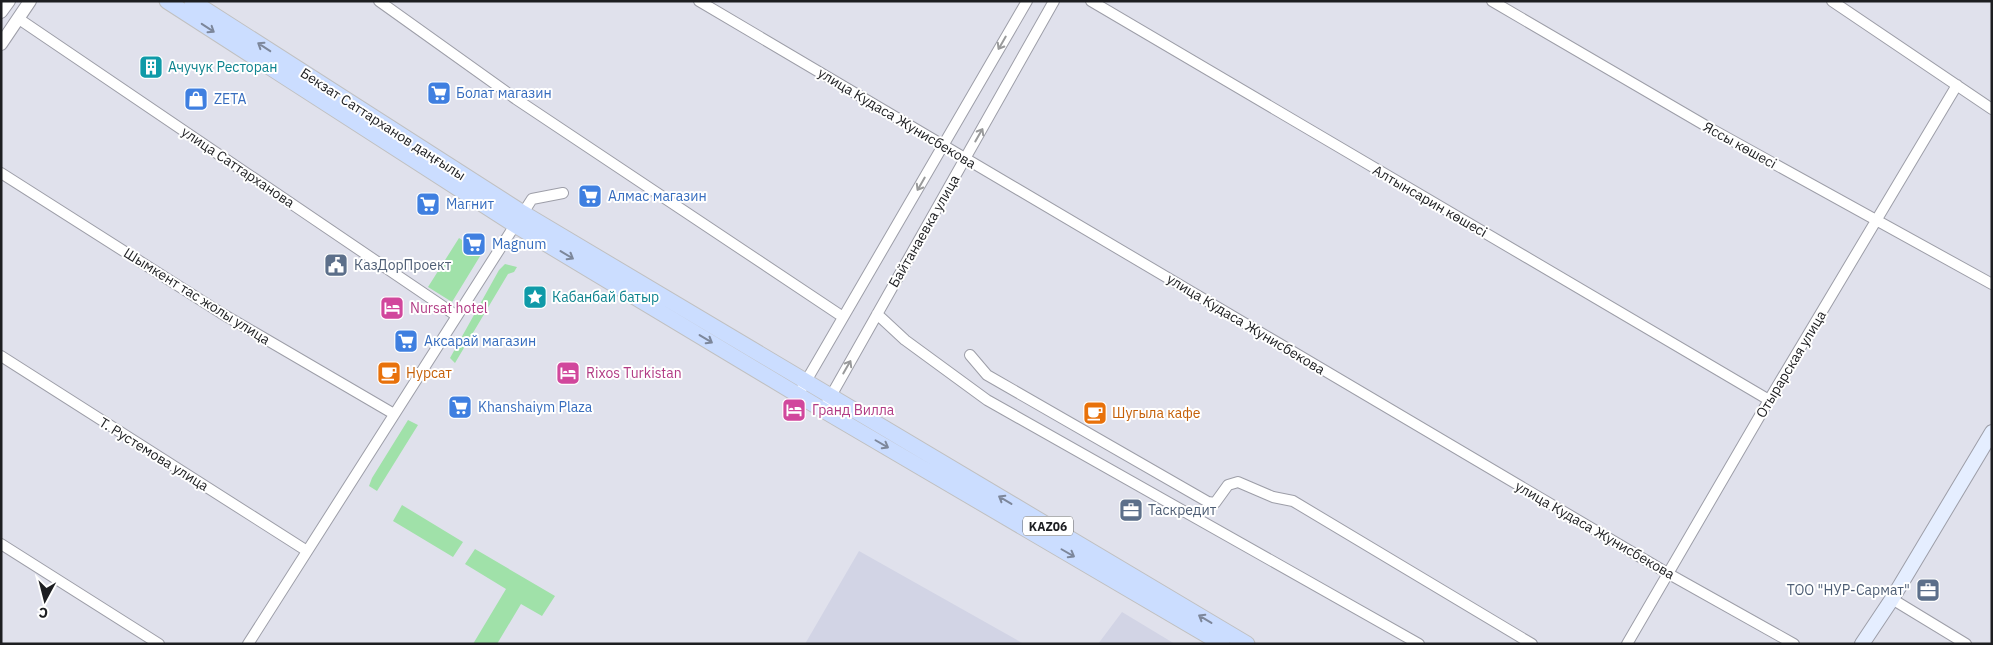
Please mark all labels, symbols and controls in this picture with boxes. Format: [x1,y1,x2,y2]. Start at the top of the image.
one-way arrow [201,22,215,33]
one-way arrow [997,36,1007,50]
one-way arrow [257,42,271,52]
building icon: Ачучук Ресторан [138,54,164,80]
place label: Ачучук Ресторан [168,58,278,76]
street label: Бекзат Саттарханов даңғылы [297,64,469,184]
street label: улица Кудаса Жунисбекова [815,64,980,173]
supermarket icon: Болат магазин [426,80,452,106]
place label: Болат магазин [456,84,552,102]
shop icon: ZETA [183,86,209,112]
place label: ZETA [214,90,246,108]
street label: Яссы көшесі [1700,117,1780,173]
street label: улица Саттарханова [178,123,298,212]
one-way arrow [974,127,984,142]
street label: Алтынсарин көшесі [1370,161,1490,241]
street label: Байтанаевка улица [884,171,964,290]
one-way arrow [915,176,925,191]
supermarket icon: Алмас магазин [577,183,603,209]
place label: Алмас магазин [608,187,707,205]
supermarket icon: Магнит [415,191,441,217]
place label: Магнит [446,195,494,213]
supermarket icon: Magnum [461,231,487,257]
place label: Magnum [492,235,546,253]
street label: Шымкент тас жолы улица [120,244,274,349]
one-way arrow [559,251,573,261]
public building icon: КазДорПроект [323,252,349,278]
place label: КазДорПроект [354,256,452,274]
street label: улица Кудаса Жунисбекова [1164,270,1329,379]
place icon: Кабанбай батыр [522,284,548,310]
place label: Кабанбай батыр [552,288,659,306]
hotel icon: Nursat hotel [379,295,405,321]
place label: Nursat hotel [410,299,488,317]
street label: Отырарская улица [1752,307,1830,421]
supermarket icon: Аксарай магазин [393,328,419,354]
place label: Аксарай магазин [424,332,536,350]
one-way arrow [698,335,712,345]
cafe icon: Нурсат [376,360,402,386]
hotel icon: Rixos Turkistan [555,360,581,386]
one-way arrow [842,360,852,375]
place label: Нурсат [406,364,452,382]
place label: Rixos Turkistan [586,364,682,382]
supermarket icon: Khanshaiym Plaza [447,394,473,420]
hotel icon: Гранд Вилла [781,397,807,423]
place label: Khanshaiym Plaza [478,398,593,416]
cafe icon: Шугыла кафе [1082,400,1108,426]
place label: Гранд Вилла [812,401,895,419]
place label: Шугыла кафе [1112,404,1201,422]
street label: Т. Рустемова улица [96,413,212,495]
one-way arrow [875,440,889,450]
street label: улица Кудаса Жунисбекова [1512,477,1678,583]
one-way arrow [998,495,1012,505]
office icon: Таскредит [1118,497,1144,523]
place label: Таскредит [1148,501,1217,519]
road number: KАZ06 [1023,516,1073,536]
one-way arrow [1060,549,1074,559]
north arrow [20,575,70,625]
office icon: ТОО "НУР-Сармат" [1915,577,1941,603]
place label: ТОО "НУР-Сармат" [1787,581,1910,599]
text: С [38,603,49,622]
one-way arrow [1198,613,1212,623]

